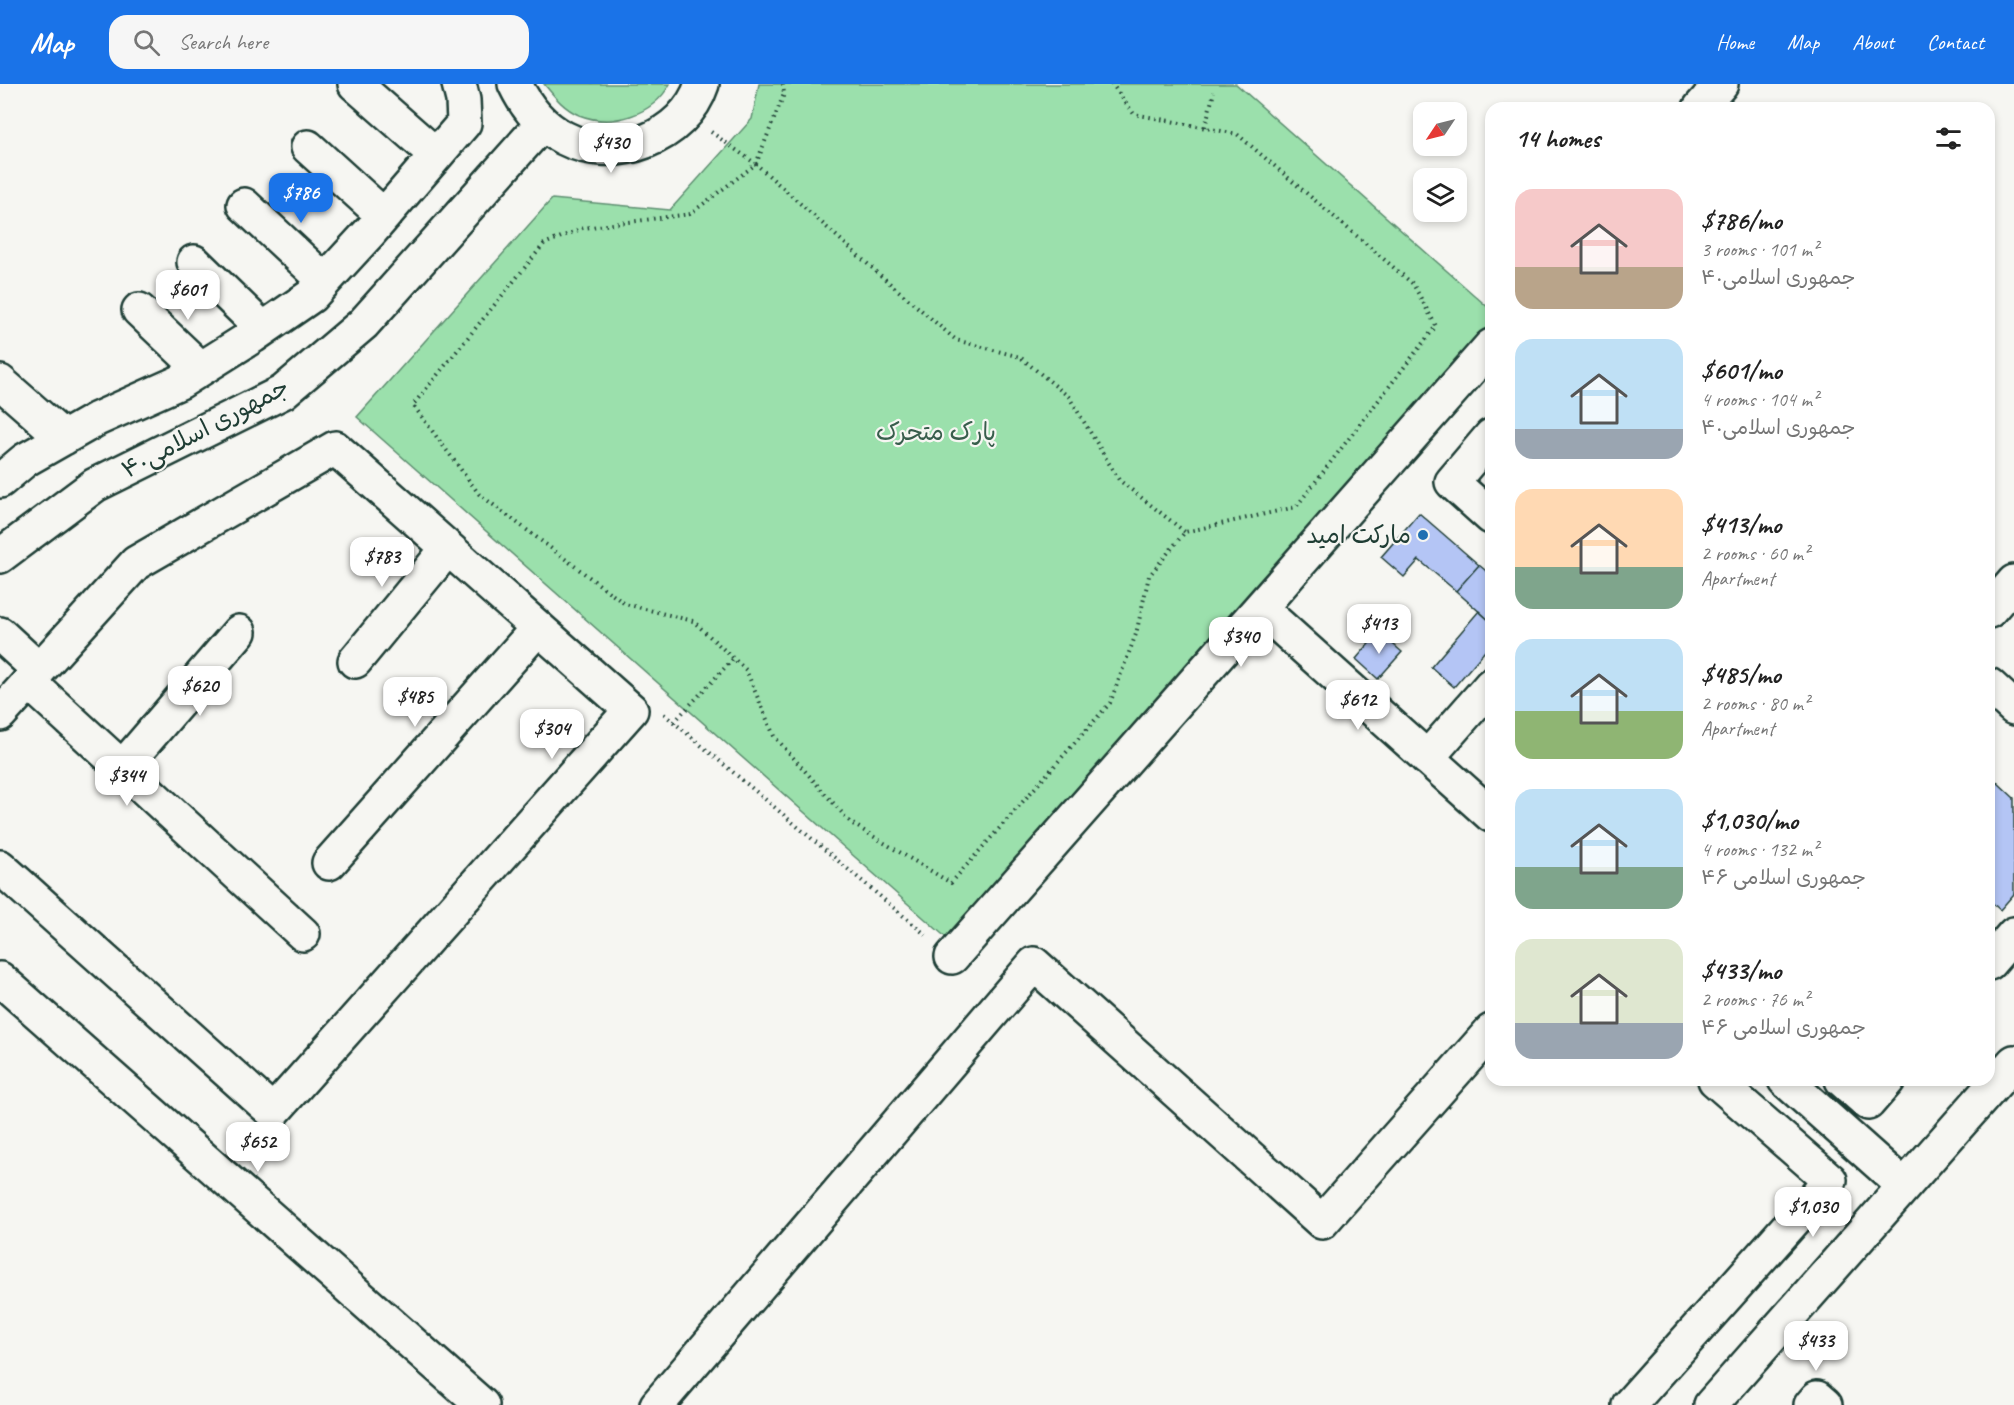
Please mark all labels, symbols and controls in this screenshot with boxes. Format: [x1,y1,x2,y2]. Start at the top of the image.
search box [109,15,529,69]
text: Map [30,25,73,60]
icon: search [130,26,163,59]
text: Search here [178,28,268,56]
text: Home [1716,29,1754,55]
text: Map [1787,29,1819,55]
text: About [1852,29,1894,55]
text: Contact [1927,29,1984,55]
north arrow [1413,102,1467,156]
map controls [1413,102,1467,222]
text: 14 homes [1515,122,1600,155]
icon: filters [1932,122,1965,155]
pin: $430 [575,123,647,174]
text: $430 [593,130,629,155]
button: layers [1413,168,1467,222]
pin: $786 [265,173,337,224]
text: $786 [283,180,319,205]
text: $786/mo [1701,204,1782,237]
icon: home [1563,213,1635,285]
text: 3 rooms · 101 m² [1701,237,1818,262]
text: جمهوری اسلامی۴۰ [1701,265,1855,290]
pin: $601 [152,270,224,321]
text: $601 [170,277,206,302]
text: $601/mo [1701,354,1782,387]
icon: home [1563,363,1635,435]
street label: جمهوری اسلامی۴۰ [116,371,294,486]
text: 4 rooms · 104 m² [1701,387,1818,412]
text: جمهوری اسلامی۴۰ [1701,415,1855,440]
park label: پارک متحرک [876,417,996,447]
text: $413/mo [1701,508,1781,541]
icon: home [1563,513,1635,585]
place label: مارکت امید [1306,520,1411,550]
marker: مارکت امید [1416,528,1430,542]
pin: $783 [346,537,418,588]
text: 2 rooms · 60 m² [1701,541,1809,566]
text: $783 [364,544,400,569]
text: Apartment [1701,566,1774,591]
pin: $413 [1343,604,1415,655]
text: $413 [1361,611,1397,636]
pin: $340 [1205,617,1277,668]
text: $340 [1223,624,1259,649]
text: $485/mo [1701,658,1781,691]
icon: home [1563,663,1635,735]
pin: $620 [164,666,236,717]
text: $620 [182,673,218,698]
pin: $485 [379,677,451,728]
pin: $612 [1322,680,1394,731]
text: $485 [397,684,433,709]
text: $612 [1340,687,1376,712]
text: 2 rooms · 80 m² [1701,691,1809,716]
pin: $304 [516,709,588,760]
text: $304 [534,716,570,741]
text: Apartment [1701,716,1774,741]
pin: $344 [91,756,163,807]
text: $344 [109,763,145,788]
text: $1,030/mo [1701,804,1798,837]
icon: home [1563,813,1635,885]
text: 4 rooms · 132 m² [1701,837,1818,862]
text: جمهوری اسلامی ۴۶ [1701,865,1866,890]
text: $433/mo [1701,954,1781,987]
icon: home [1563,963,1635,1035]
text: 2 rooms · 76 m² [1701,987,1809,1012]
text: جمهوری اسلامی ۴۶ [1701,1015,1866,1040]
pin: $652 [222,1122,294,1173]
text: $652 [240,1129,276,1154]
pin: $1,030 [1764,1187,1862,1238]
text: $1,030 [1789,1194,1837,1219]
pin: $433 [1780,1321,1852,1372]
text: $433 [1798,1328,1834,1353]

